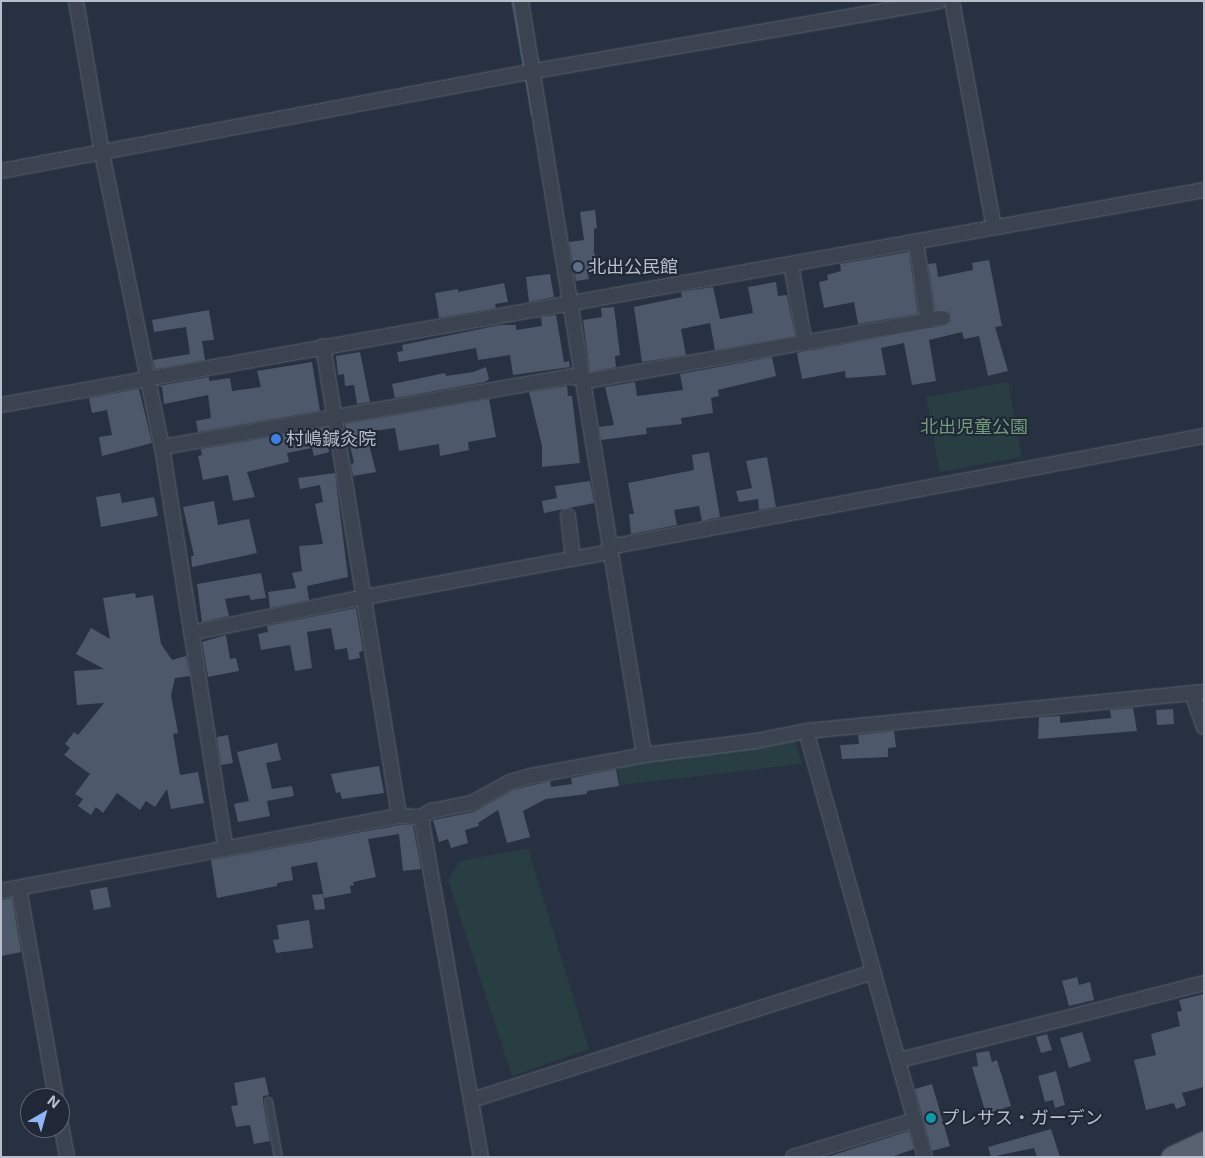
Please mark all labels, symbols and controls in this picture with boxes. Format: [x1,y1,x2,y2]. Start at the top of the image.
place label: 北出公民館 [588,256,678,278]
marker: 北出公民館 [572,261,584,273]
park label: 北出児童公園 [920,416,1028,438]
place label: 村嶋鍼灸院 [286,428,376,450]
marker: 村嶋鍼灸院 [270,433,282,445]
north arrow [20,1088,70,1138]
text: N [44,1092,63,1112]
place label: プレサス・ガーデン [941,1107,1103,1129]
marker: プレサス・ガーデン [925,1112,937,1124]

